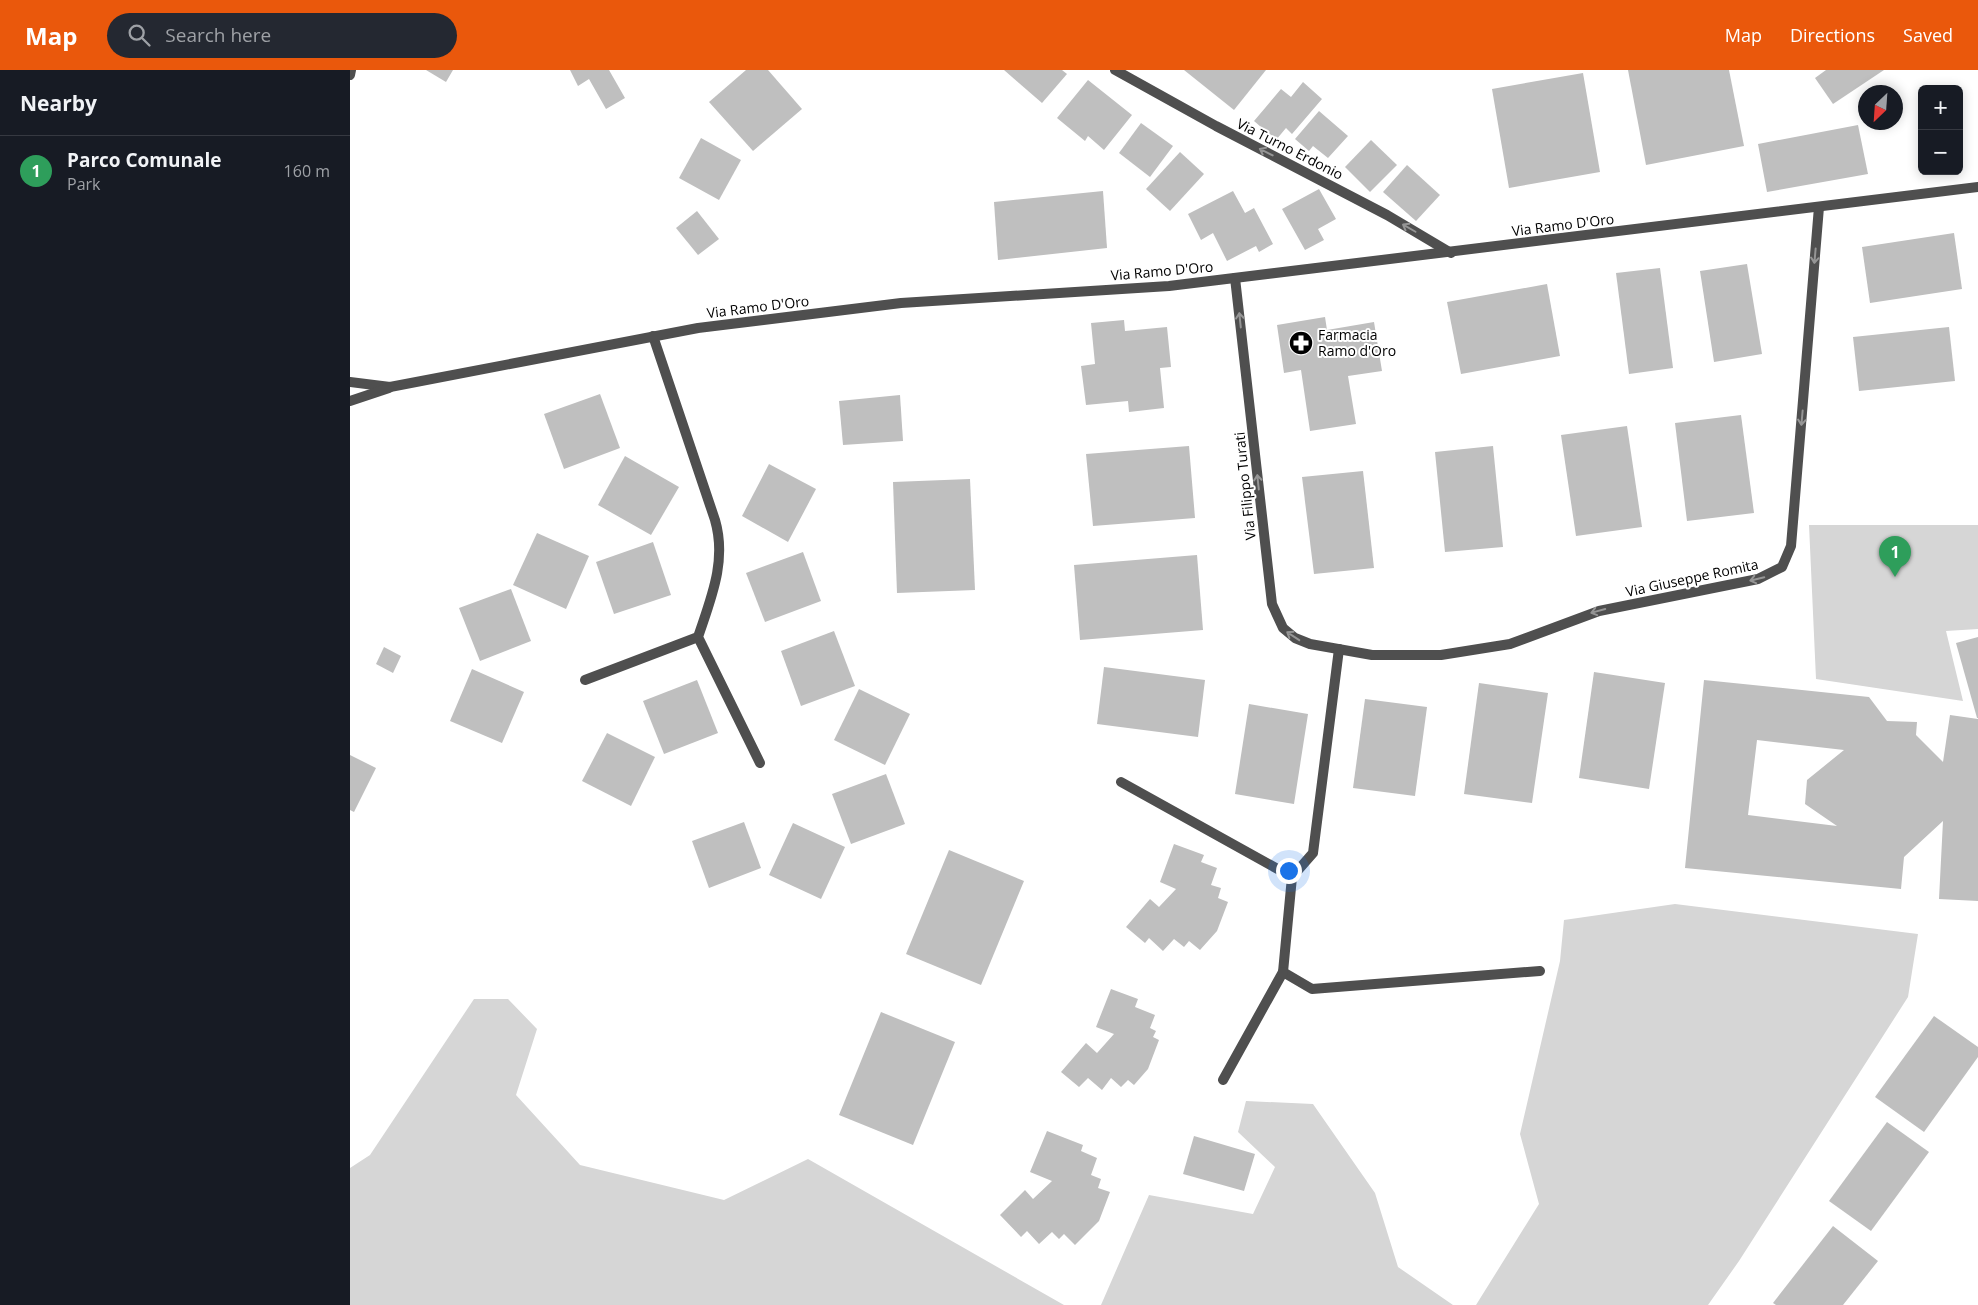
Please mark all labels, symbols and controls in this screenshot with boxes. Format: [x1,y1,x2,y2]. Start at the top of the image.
search box [107,13,457,58]
text: Map [25,19,77,52]
icon: search [125,21,153,49]
text: Search here [165,22,271,48]
text: Map [1725,23,1762,47]
text: Directions [1790,23,1875,47]
text: Saved [1903,23,1953,47]
north arrow [1858,85,1903,130]
map controls [1918,85,1963,175]
button: + [1918,85,1963,130]
text: Nearby [20,89,97,117]
street label: Via Turno Erdonio [1234,114,1347,184]
button: − [1918,130,1963,175]
text: Parco Comunale [67,147,222,173]
one-way arrow [1259,147,1274,156]
text: 1 [31,160,41,182]
text: 160 m [284,160,330,182]
text: Park [67,173,100,195]
street label: Via Ramo D'Oro [1511,209,1615,240]
one-way arrow [1403,222,1417,232]
one-way arrow [1810,248,1820,264]
street label: Via Ramo D'Oro [1110,257,1214,284]
street label: Via Ramo D'Oro [706,291,810,322]
one-way arrow [1235,312,1245,328]
place label: Farmacia Ramo d'Oro [1318,325,1396,360]
pharmacy icon: Farmacia Ramo d'Oro [1288,330,1314,356]
one-way arrow [1797,410,1807,426]
street label: Via Filippo Turati [1229,431,1260,541]
one-way arrow [1253,474,1263,490]
pin: 1 [1879,536,1911,577]
street label: Via Giuseppe Romita [1624,554,1760,601]
one-way arrow [1749,575,1765,584]
one-way arrow [1590,607,1606,617]
one-way arrow [1286,630,1300,641]
your location [1276,858,1302,884]

